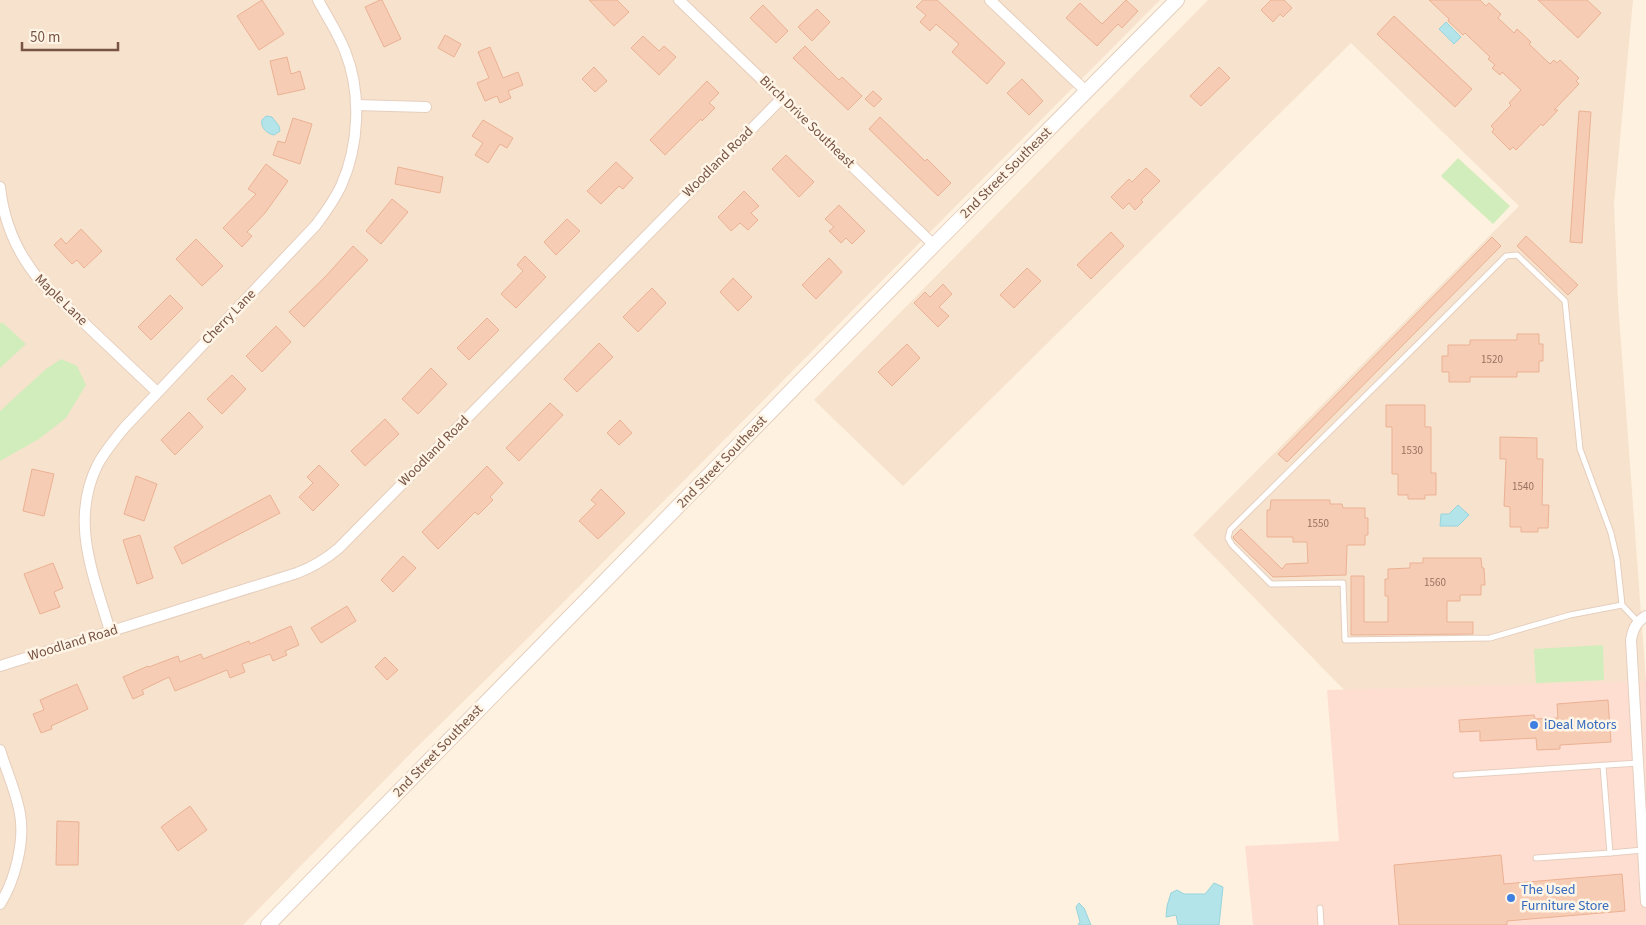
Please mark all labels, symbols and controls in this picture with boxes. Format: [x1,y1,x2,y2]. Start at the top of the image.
scale bar [22,20,119,52]
text: 50 m [30,27,60,48]
street label: Birch Drive Southeast [755,71,859,173]
street label: Woodland Road [678,122,758,202]
street label: 2nd Street Southeast [956,123,1056,223]
street label: Maple Lane [30,270,92,330]
street label: Cherry Lane [197,285,261,349]
house number: 1520 [1481,352,1503,367]
street label: Woodland Road [394,411,474,491]
street label: 2nd Street Southeast [672,411,772,513]
house number: 1530 [1401,443,1423,458]
house number: 1540 [1512,479,1534,494]
house number: 1550 [1307,516,1329,531]
house number: 1560 [1424,575,1446,590]
street label: Woodland Road [26,620,120,666]
street label: 2nd Street Southeast [388,700,488,802]
place label: iDeal Motors [1544,715,1617,735]
marker: iDeal Motors [1528,719,1540,731]
place label: The Used Furniture Store [1521,880,1609,916]
marker: The Used Furniture Store [1505,892,1517,904]

